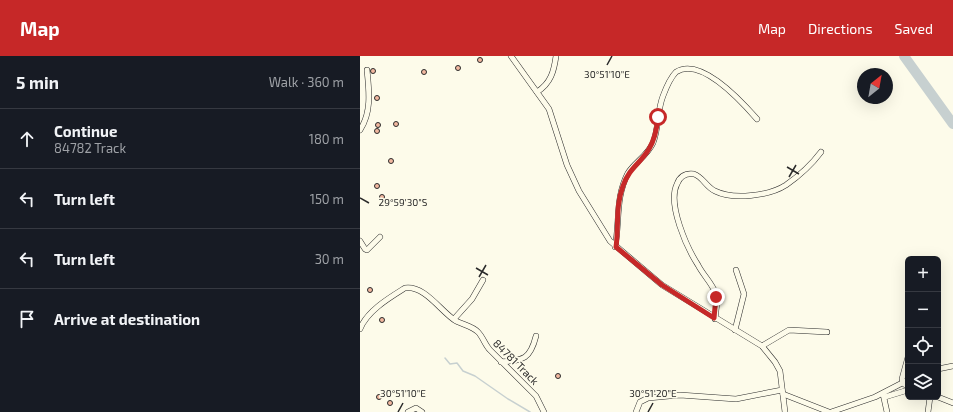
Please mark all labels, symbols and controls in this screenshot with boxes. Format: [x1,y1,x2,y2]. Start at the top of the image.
text: Map [20,17,60,40]
text: Map [758,20,786,37]
text: Directions [808,20,873,37]
text: Saved [895,20,933,37]
text: 30°51'10"E [584,68,630,80]
north arrow [857,68,893,104]
text: 5 min [16,72,59,92]
text: Walk · 360 m [269,74,344,90]
route start [649,108,667,126]
text: Continue [54,122,117,140]
icon: ahead [16,128,38,150]
text: 180 m [309,131,344,147]
text: 84782 Track [54,140,126,156]
icon: left [16,188,38,210]
text: Turn left [54,190,115,208]
text: 150 m [310,191,344,207]
text: 29°59'30"S [379,196,428,208]
icon: left [16,248,38,270]
text: Turn left [54,250,115,268]
text: 30 m [315,251,344,267]
map controls [905,256,941,400]
button: + [905,256,941,292]
route end [707,288,725,306]
button: − [905,292,941,328]
icon: arrive [16,308,38,330]
text: Arrive at destination [54,310,200,328]
button: locate [905,328,941,364]
street label: 84781 Track [491,336,542,387]
button: layers [905,364,941,400]
text: 30°51'10"E [380,387,426,399]
text: 30°51'20"E [629,387,677,399]

